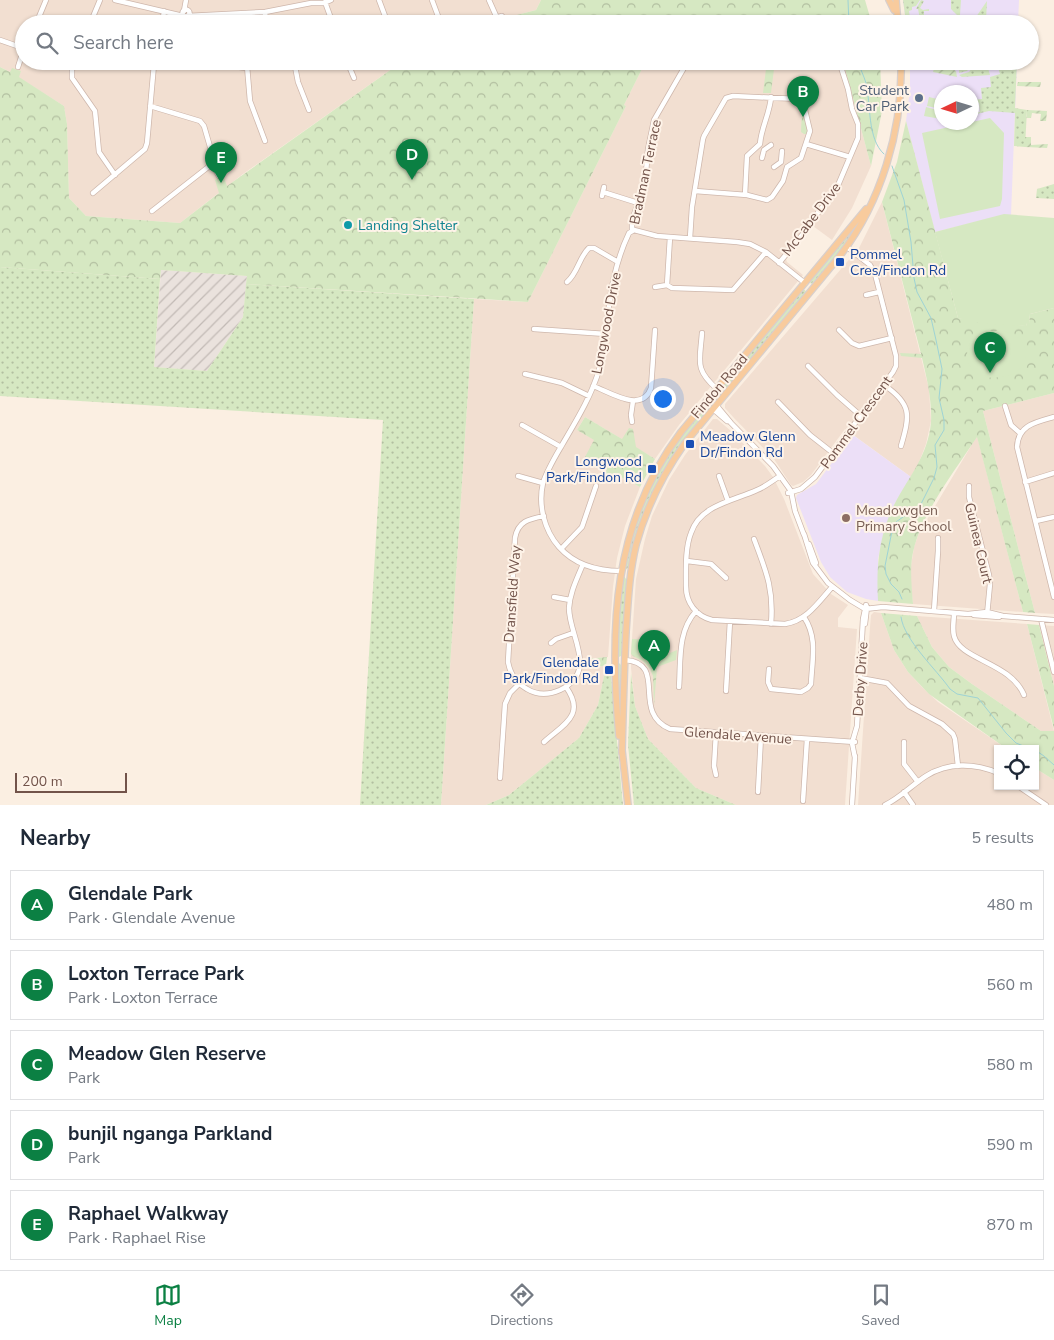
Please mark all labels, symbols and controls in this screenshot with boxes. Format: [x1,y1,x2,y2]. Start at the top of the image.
search box [15,15,1039,70]
icon: search [33,29,61,57]
text: Search here [73,30,174,56]
pin: B [787,76,819,117]
place label: Student Car Park [856,81,910,116]
north arrow [934,85,979,130]
marker: Student Car Park [913,92,925,104]
street label: Bradman Terrace [625,118,666,226]
pin: D [396,139,428,180]
pin: E [205,142,237,183]
street label: McCabe Drive [777,179,845,260]
place label: Landing Shelter [358,216,457,235]
marker: Landing Shelter [342,219,354,231]
place label: Pommel Cres/Findon Rd [850,245,946,280]
marker: Pommel Cres/Findon Rd [834,256,846,268]
street label: Longwood Drive [587,270,626,376]
pin: C [974,332,1006,373]
street label: Findon Road [687,350,752,423]
street label: Pommel Crescent [816,372,897,473]
your location [650,386,676,412]
place label: Meadow Glenn Dr/Findon Rd [700,427,796,462]
marker: Meadow Glenn Dr/Findon Rd [684,438,696,450]
place label: Longwood Park/Findon Rd [546,452,642,487]
marker: Longwood Park/Findon Rd [646,463,658,475]
place label: Meadowglen Primary School [856,501,952,536]
street label: Guinea Court [960,501,997,586]
marker: Meadowglen Primary School [840,512,852,524]
street label: Dransfield Way [500,544,525,643]
pin: A [638,630,670,671]
street label: Derby Drive [848,641,873,717]
place label: Glendale Park/Findon Rd [503,653,599,688]
marker: Glendale Park/Findon Rd [603,664,615,676]
street label: Glendale Avenue [683,722,792,749]
map controls [994,745,1039,790]
button: locate [994,745,1039,790]
scale bar [15,770,128,793]
text: 200 m [22,772,63,791]
text: Nearby [20,824,90,852]
text: 5 results [972,827,1034,849]
text: Glendale Park [68,881,193,907]
text: A [31,894,43,916]
text: 480 m [986,894,1033,916]
text: Park · Glendale Avenue [68,907,235,929]
text: Loxton Terrace Park [68,961,244,987]
text: B [31,974,43,996]
text: 560 m [986,974,1033,996]
text: Park · Loxton Terrace [68,987,218,1009]
text: Meadow Glen Reserve [68,1041,266,1067]
text: C [32,1054,42,1076]
text: 580 m [986,1054,1033,1076]
text: Park [68,1067,100,1089]
text: bunjil nganga Parkland [68,1121,273,1147]
text: D [31,1134,43,1156]
text: 590 m [986,1134,1033,1156]
text: Park [68,1147,100,1169]
text: Raphael Walkway [68,1201,228,1227]
text: E [32,1214,42,1236]
text: 870 m [986,1214,1033,1236]
text: Park · Raphael Rise [68,1227,206,1249]
tab: Map [154,1281,182,1330]
tab: Directions [490,1281,553,1330]
tab: Saved [861,1281,900,1330]

